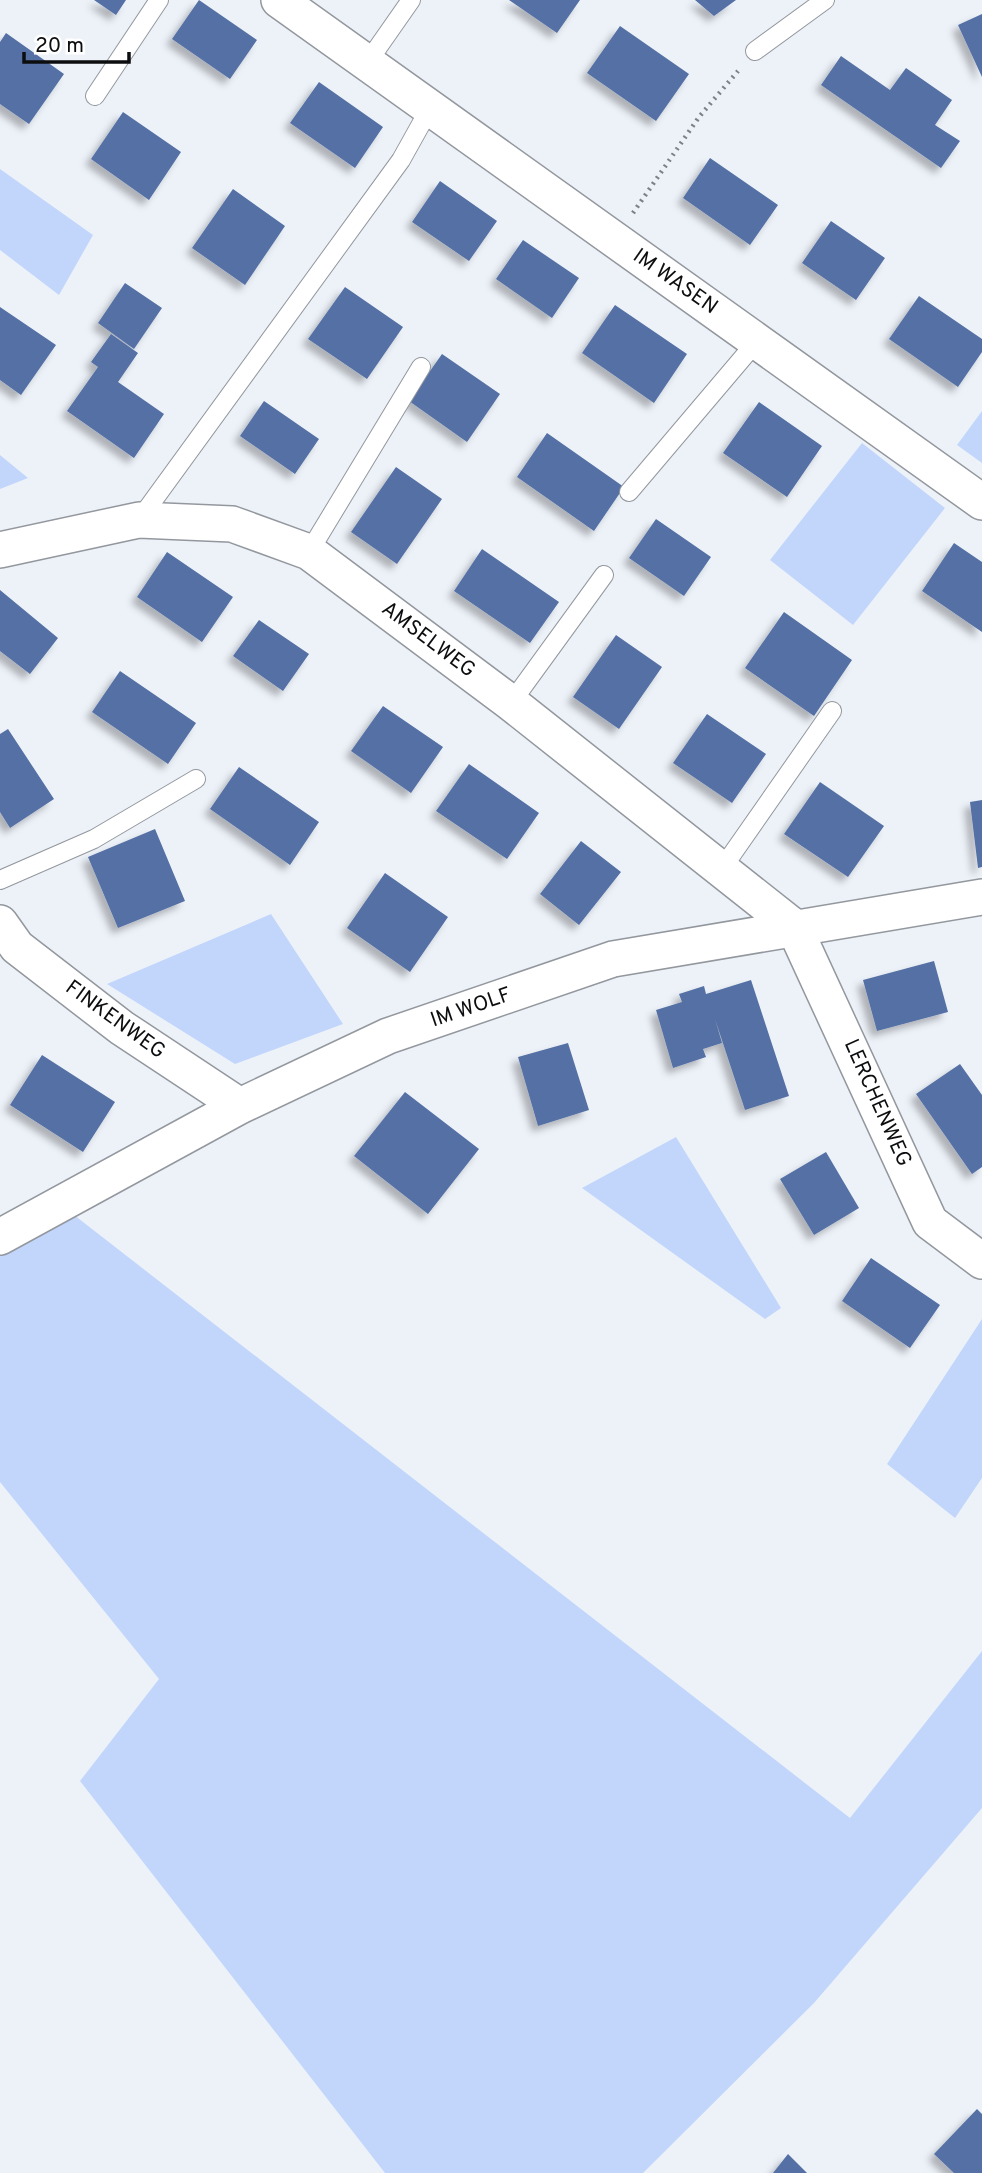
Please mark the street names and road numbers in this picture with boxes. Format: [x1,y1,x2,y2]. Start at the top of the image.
street label: IM WASEN [627,243,723,321]
street label: AMSELWEG [376,596,480,684]
street label: FINKENWEG [60,975,170,1065]
street label: IM WOLF [427,982,515,1034]
street label: LERCHENWEG [837,1035,917,1171]

